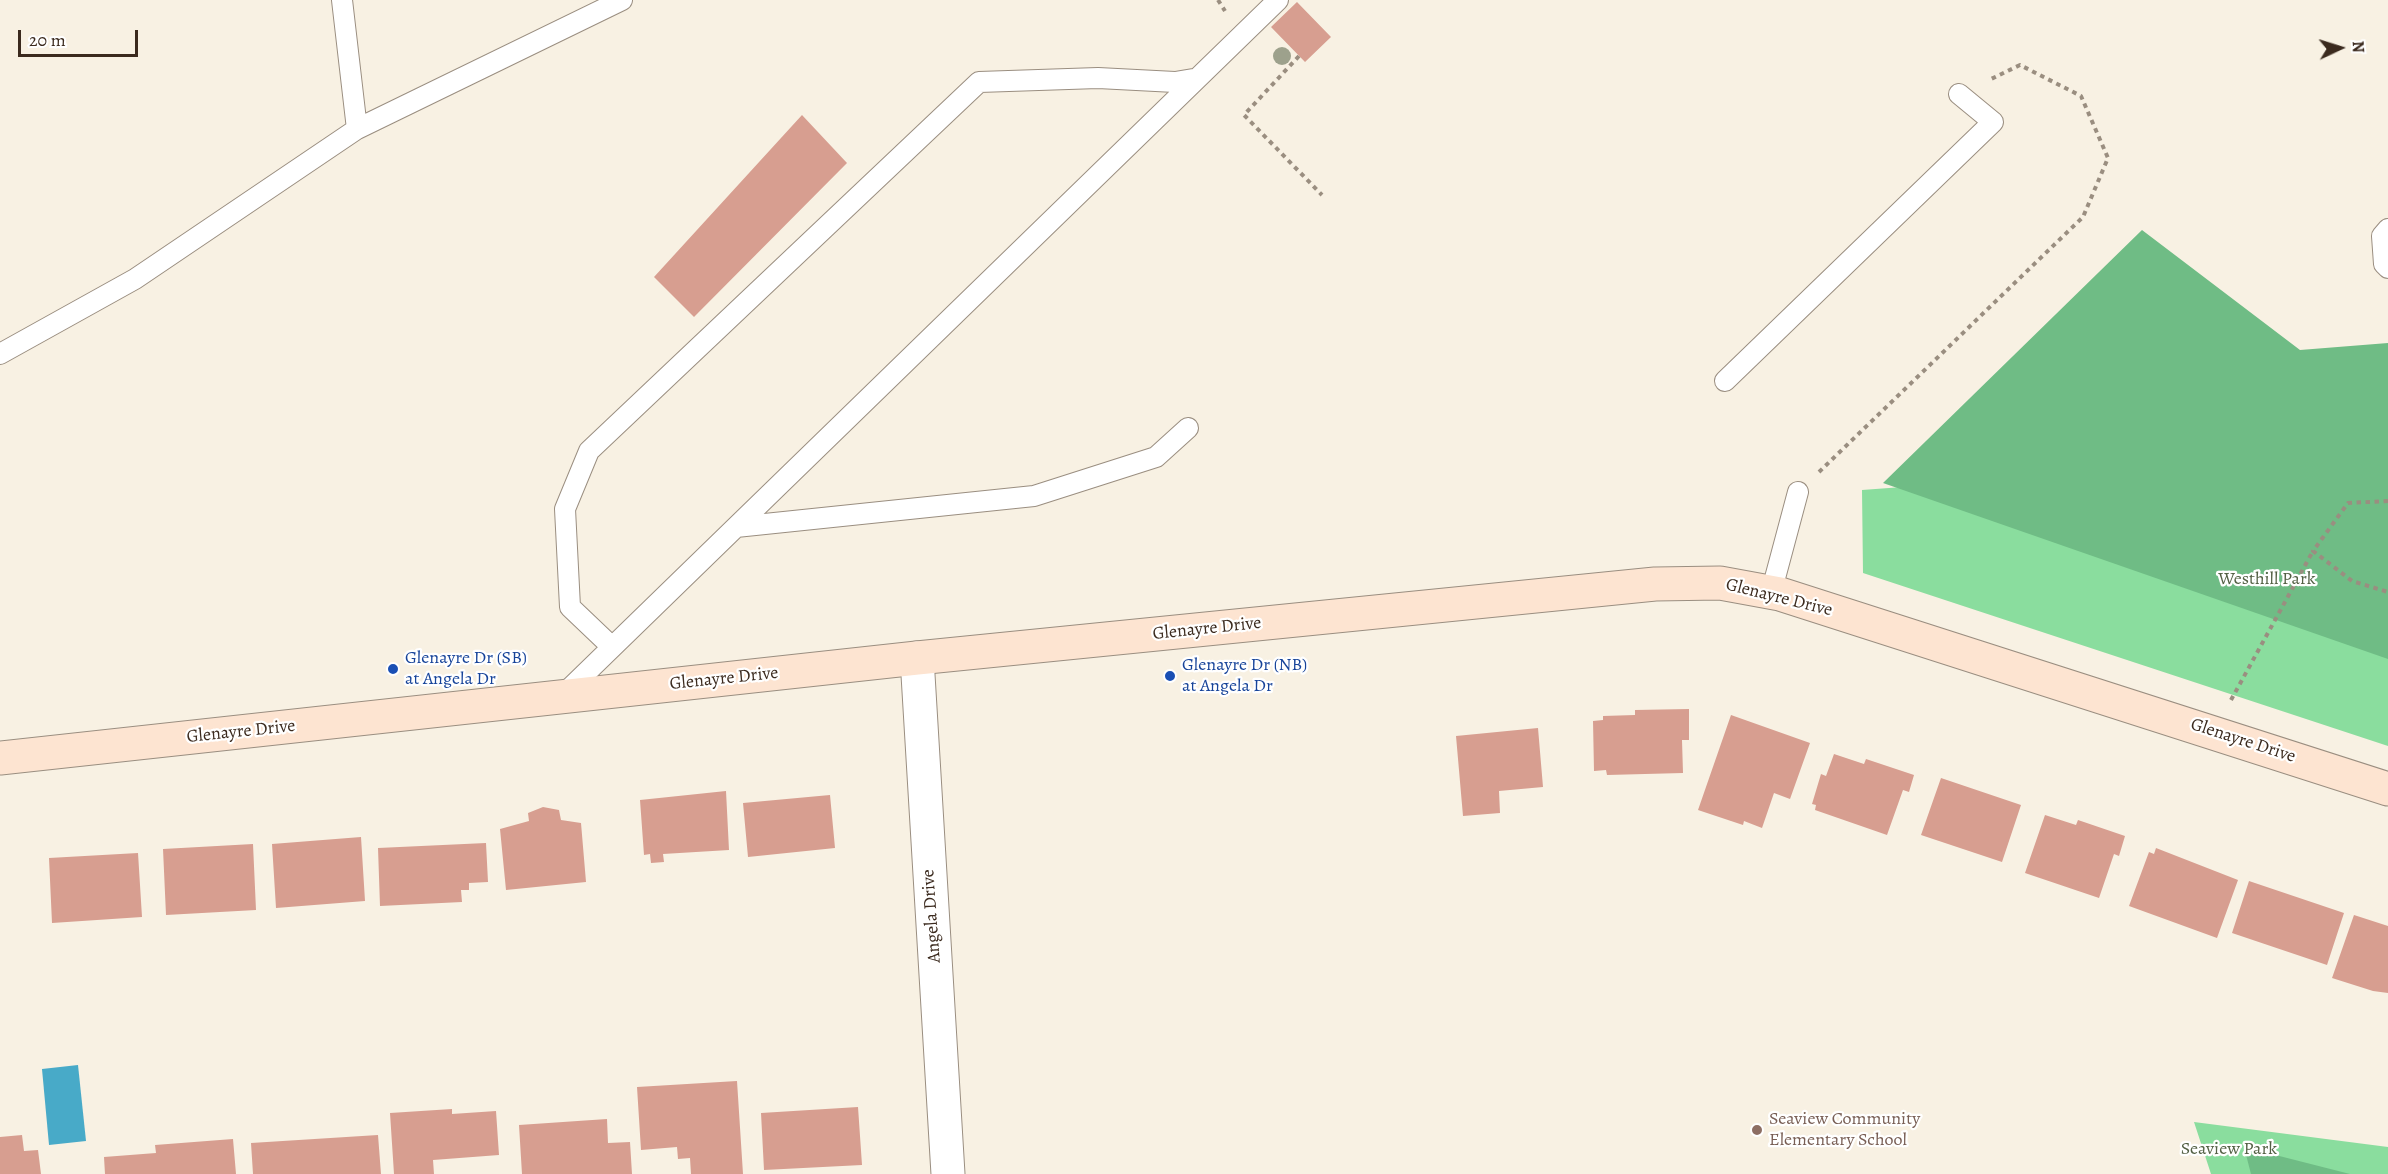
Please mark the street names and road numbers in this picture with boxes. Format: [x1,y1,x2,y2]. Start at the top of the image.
street label: Glenayre Drive [1724,574,1834,622]
street label: Glenayre Drive [1152,613,1262,645]
street label: Glenayre Drive [669,663,779,695]
street label: Glenayre Drive [2188,714,2298,768]
street label: Glenayre Drive [186,716,296,748]
street label: Angela Drive [918,868,946,964]

